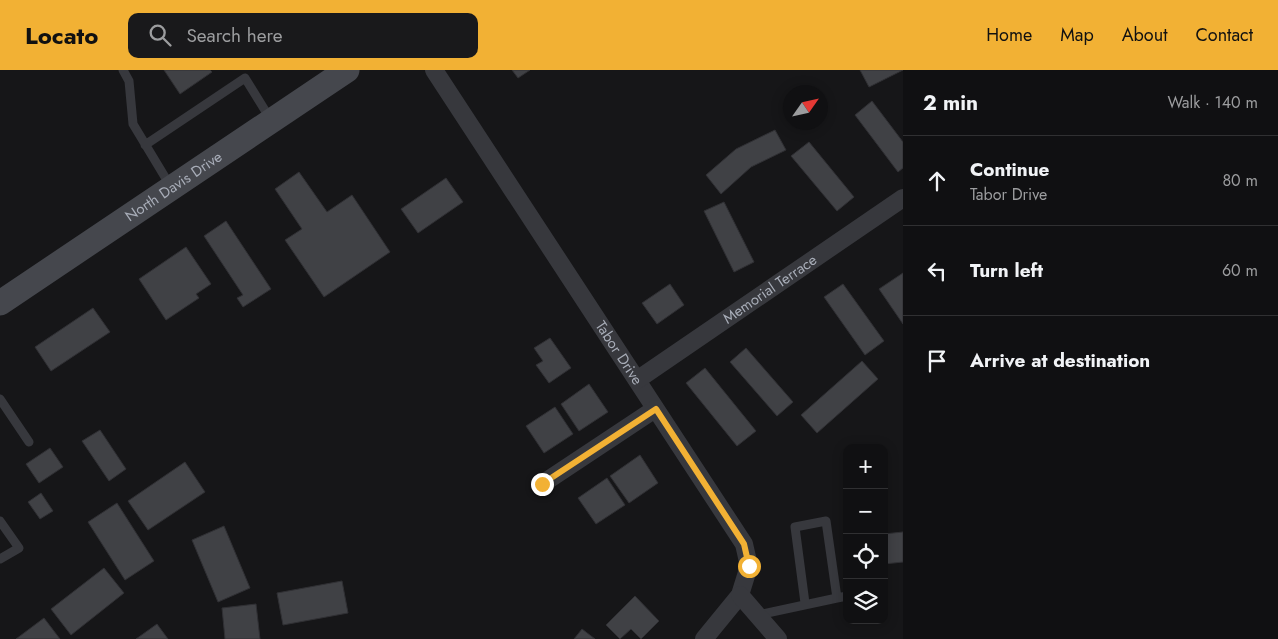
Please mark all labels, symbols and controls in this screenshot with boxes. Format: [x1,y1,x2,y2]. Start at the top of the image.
search box [128,13,478,58]
text: Locato [25,18,98,53]
icon: search [146,21,174,49]
text: Search here [186,22,283,49]
text: Home [986,22,1032,48]
text: Map [1060,22,1094,48]
text: About [1122,22,1167,48]
text: Contact [1195,22,1253,48]
north arrow [783,85,828,130]
text: 2 min [923,88,978,118]
text: Walk · 140 m [1168,91,1258,114]
street label: North Davis Drive [121,146,227,227]
text: Continue [970,156,1049,183]
icon: ahead [923,167,951,195]
text: 80 m [1222,169,1258,192]
text: Tabor Drive [970,183,1047,206]
street label: Memorial Terrace [718,249,822,329]
icon: left [923,257,951,285]
text: Turn left [970,257,1043,284]
text: 60 m [1222,259,1258,282]
street label: Tabor Drive [590,317,648,389]
icon: arrive [923,347,951,375]
text: Arrive at destination [970,347,1150,374]
map controls [843,444,888,624]
button: + [843,444,888,489]
route end [531,473,554,496]
button: − [843,489,888,534]
button: locate [843,534,888,579]
route start [738,555,761,578]
button: layers [843,579,888,624]

